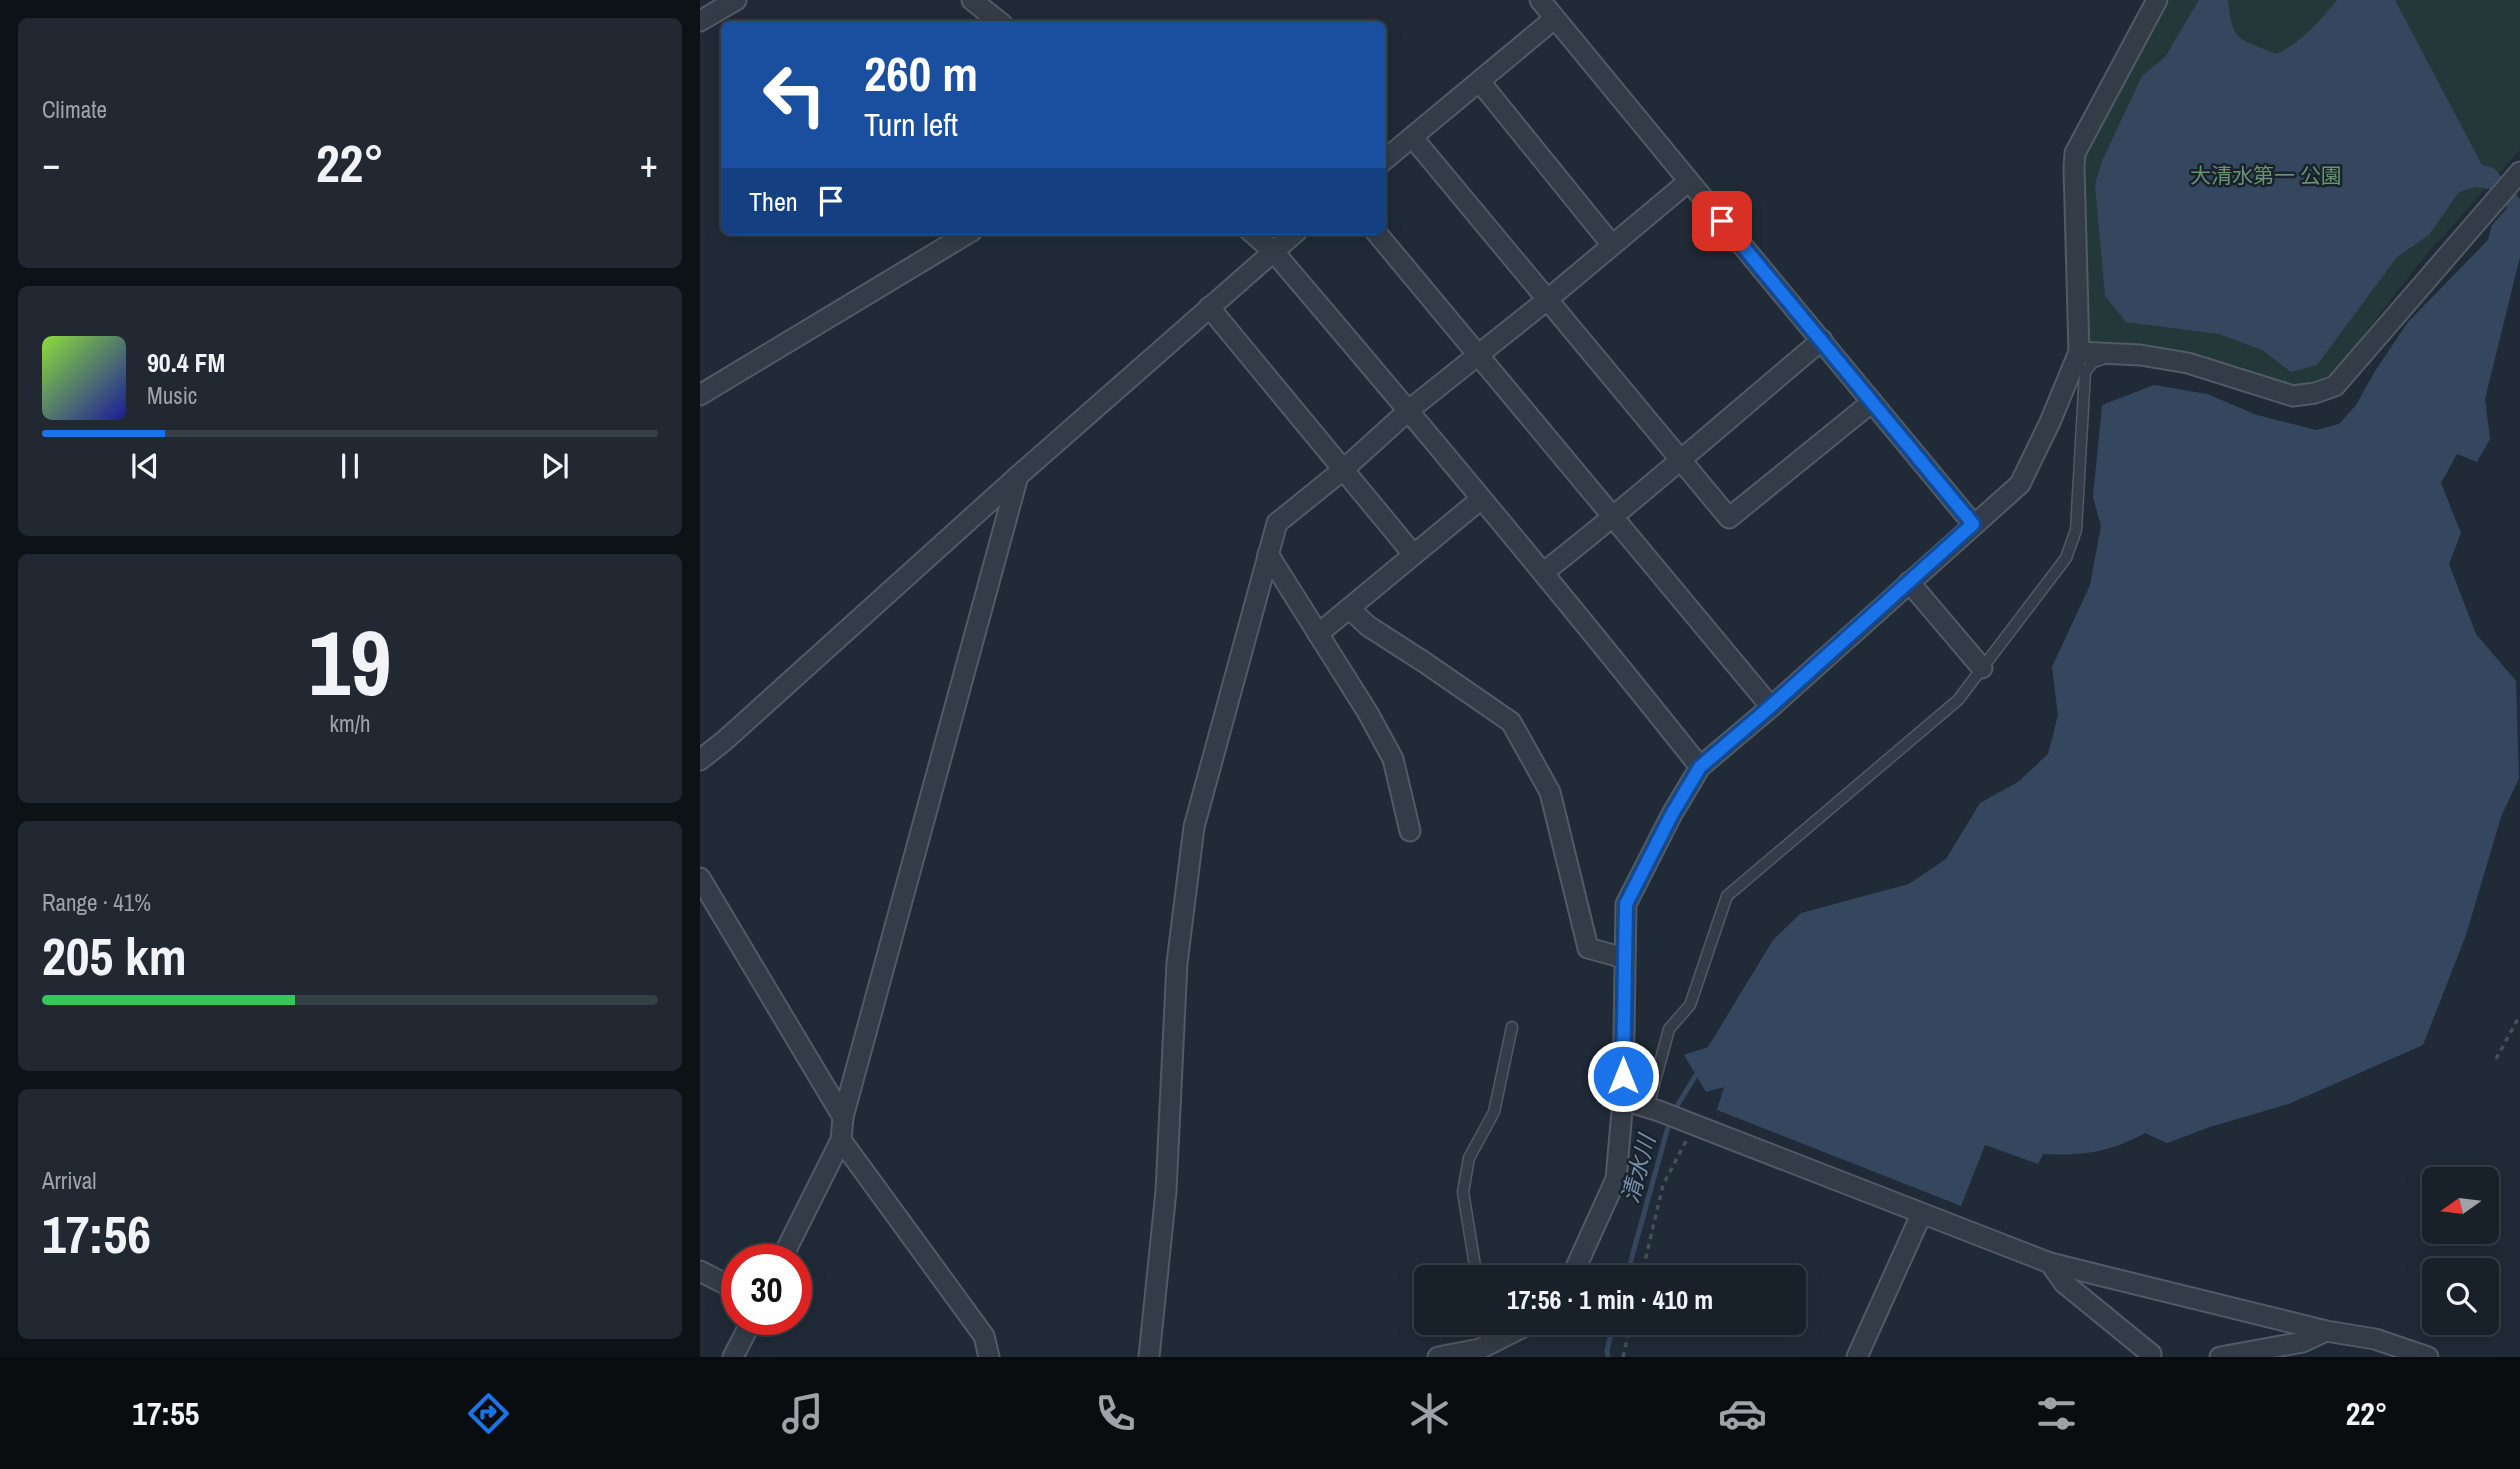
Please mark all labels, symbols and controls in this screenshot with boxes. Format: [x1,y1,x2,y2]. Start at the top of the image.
text: 260 m [864,40,978,106]
icon: left [749,49,840,140]
text: Climate [42,94,107,125]
text: Turn left [864,103,958,146]
text: 22° [316,128,384,198]
text: − [42,138,60,189]
text: + [640,138,658,189]
park label: 大清水第一 公園 [2190,161,2342,190]
icon: arrive [812,182,850,220]
text: Then [749,184,798,219]
pin [1692,191,1752,251]
icon: arrive [1703,202,1741,240]
text: 90.4 FM [147,345,225,380]
text: Music [147,380,197,411]
icon: previous [126,447,164,485]
icon: pause [331,447,369,485]
icon: next [536,447,574,485]
text: 19 [309,601,392,723]
text: km/h [330,708,370,739]
text: Range · 41% [42,887,151,918]
text: 205 km [42,921,187,991]
position arrow [1586,1039,1660,1113]
water label: 清水川 [1614,1129,1663,1206]
text: Arrival [42,1165,97,1196]
north arrow [2422,1167,2499,1244]
map controls [2422,1167,2499,1335]
text: 17:56 [42,1199,151,1269]
speed limit sign: 30 [721,1244,812,1335]
button: search [2422,1258,2499,1335]
text: 17:56 · 1 min · 410 m [1507,1282,1713,1317]
icon: directions [464,1389,513,1438]
icon: music [778,1389,827,1438]
icon: phone [1091,1389,1140,1438]
icon: climate [1405,1389,1454,1438]
icon: car [1718,1389,1767,1438]
icon: filters [2032,1389,2081,1438]
text: 17:55 [132,1392,199,1435]
text: 22° [2346,1392,2388,1435]

